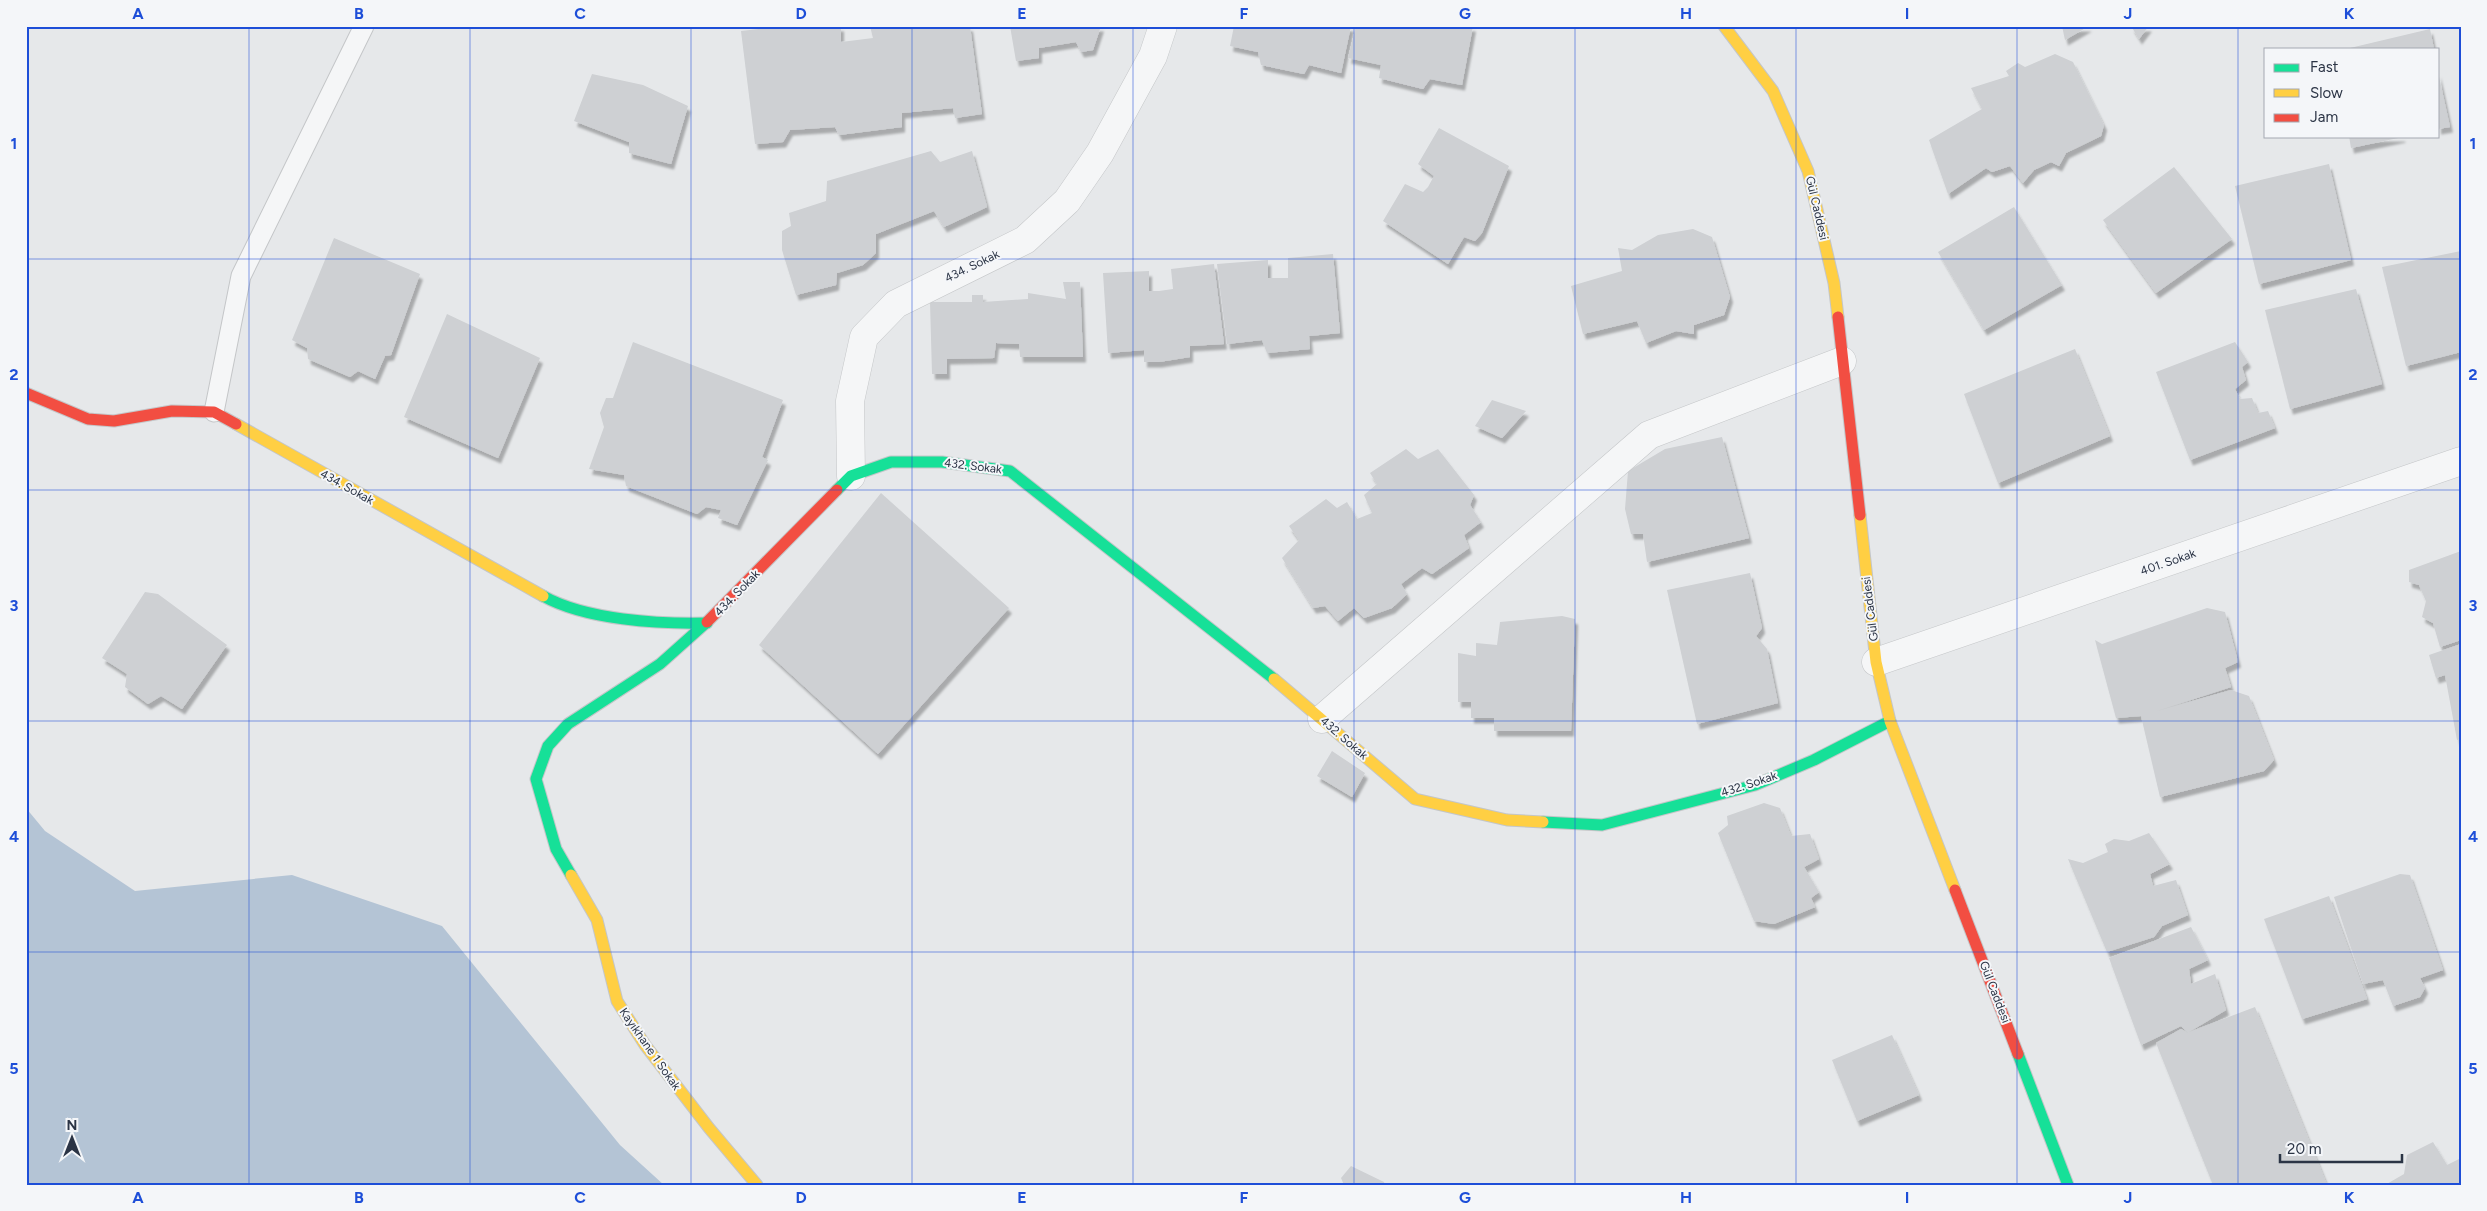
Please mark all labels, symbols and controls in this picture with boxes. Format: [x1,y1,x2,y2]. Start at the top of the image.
text: A [132,4,144,23]
text: B [354,4,364,23]
text: C [574,4,586,23]
text: D [795,4,807,23]
text: E [1017,4,1027,23]
text: F [1240,4,1249,23]
text: G [1459,4,1471,23]
text: H [1680,4,1692,23]
text: I [1905,4,1909,23]
text: J [2124,4,2132,23]
text: K [2344,4,2355,23]
legend [2264,48,2440,138]
text: Fast [2310,58,2339,76]
text: Slow [2310,84,2343,102]
text: Jam [2310,108,2338,126]
text: 1 [11,134,17,153]
text: 1 [2470,134,2476,153]
street label: Gül Caddesi [1803,175,1831,241]
street label: 434. Sokak [942,247,1002,285]
text: 2 [9,365,19,384]
text: 2 [2468,365,2478,384]
street label: 432. Sokak [943,456,1003,477]
street label: 434. Sokak [318,467,376,507]
street label: 401. Sokak [2139,546,2198,578]
street label: 434. Sokak [712,567,763,619]
street label: Gül Caddesi [1859,576,1881,642]
text: 3 [10,596,19,615]
text: 3 [2469,596,2478,615]
street label: 432. Sokak [1317,714,1371,762]
street label: 432. Sokak [1719,768,1779,800]
text: 4 [9,827,19,846]
text: 4 [2468,827,2478,846]
street label: Gül Caddesi [1977,959,2013,1025]
street label: Kayıkhane 1 Sokak [616,1005,684,1093]
text: 5 [9,1059,19,1078]
text: 5 [2468,1059,2478,1078]
north arrow [48,1114,98,1164]
text: N [67,1117,77,1134]
scale bar [2280,1131,2402,1163]
text: 20 m [2287,1140,2321,1158]
text: A [132,1188,144,1207]
text: B [354,1188,364,1207]
text: C [574,1188,586,1207]
text: D [795,1188,807,1207]
text: E [1017,1188,1027,1207]
text: F [1240,1188,1249,1207]
text: G [1459,1188,1471,1207]
text: H [1680,1188,1692,1207]
text: I [1905,1188,1909,1207]
text: J [2124,1188,2132,1207]
text: K [2344,1188,2355,1207]

